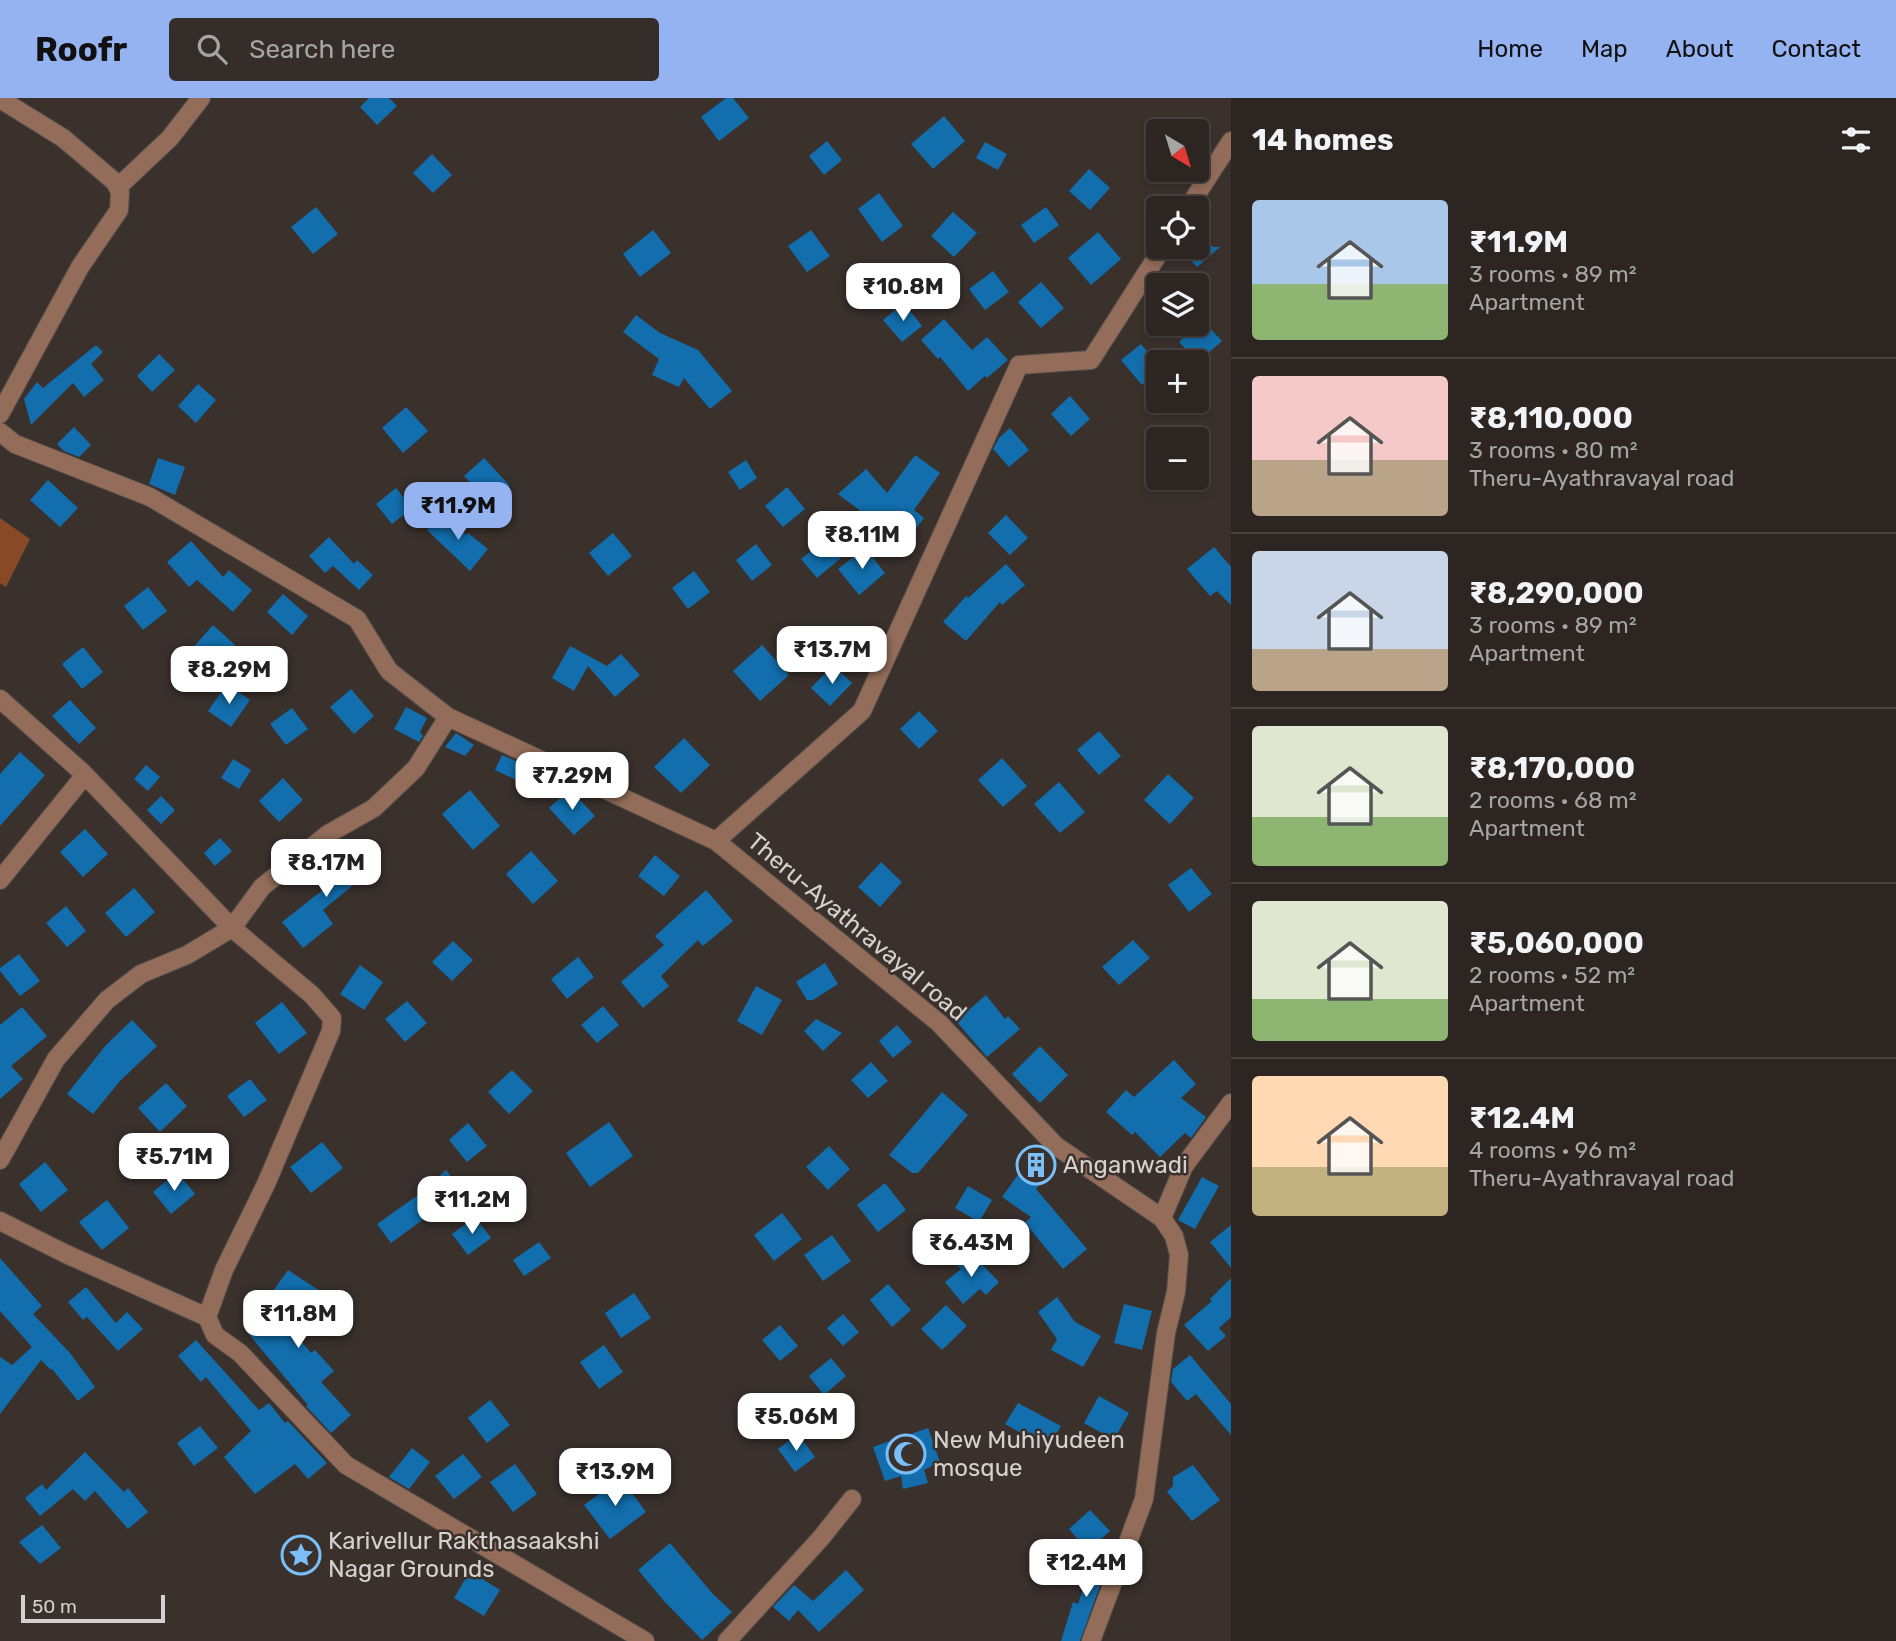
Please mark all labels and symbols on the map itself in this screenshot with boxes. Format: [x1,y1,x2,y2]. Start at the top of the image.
north arrow [1146,119,1209,182]
pin: ₹10.8M [846,264,960,323]
pin: ₹11.9M [401,482,515,542]
pin: ₹8.11M [805,512,919,571]
pin: ₹13.7M [775,626,889,686]
pin: ₹8.29M [172,646,286,706]
pin: ₹7.29M [515,752,629,812]
street label: Theru-Ayathravayal road [742,827,972,1027]
pin: ₹8.17M [269,840,383,899]
pin: ₹5.71M [117,1134,231,1193]
building icon: Anganwadi [1015,1144,1057,1186]
place label: Anganwadi [1063,1151,1188,1179]
pin: ₹11.2M [415,1176,529,1236]
pin: ₹6.43M [914,1220,1028,1279]
pin: ₹11.8M [241,1290,355,1350]
pin: ₹5.06M [739,1394,853,1453]
place label: New Muhiyudeen mosque [933,1426,1125,1482]
mosque icon: New Muhiyudeen mosque [885,1433,927,1475]
pin: ₹13.9M [558,1448,672,1508]
place label: Karivellur Rakthasaakshi Nagar Grounds [328,1527,599,1583]
place icon: Karivellur Rakthasaakshi Nagar Grounds [280,1534,322,1576]
pin: ₹12.4M [1029,1540,1143,1599]
scale bar [21,1592,164,1624]

